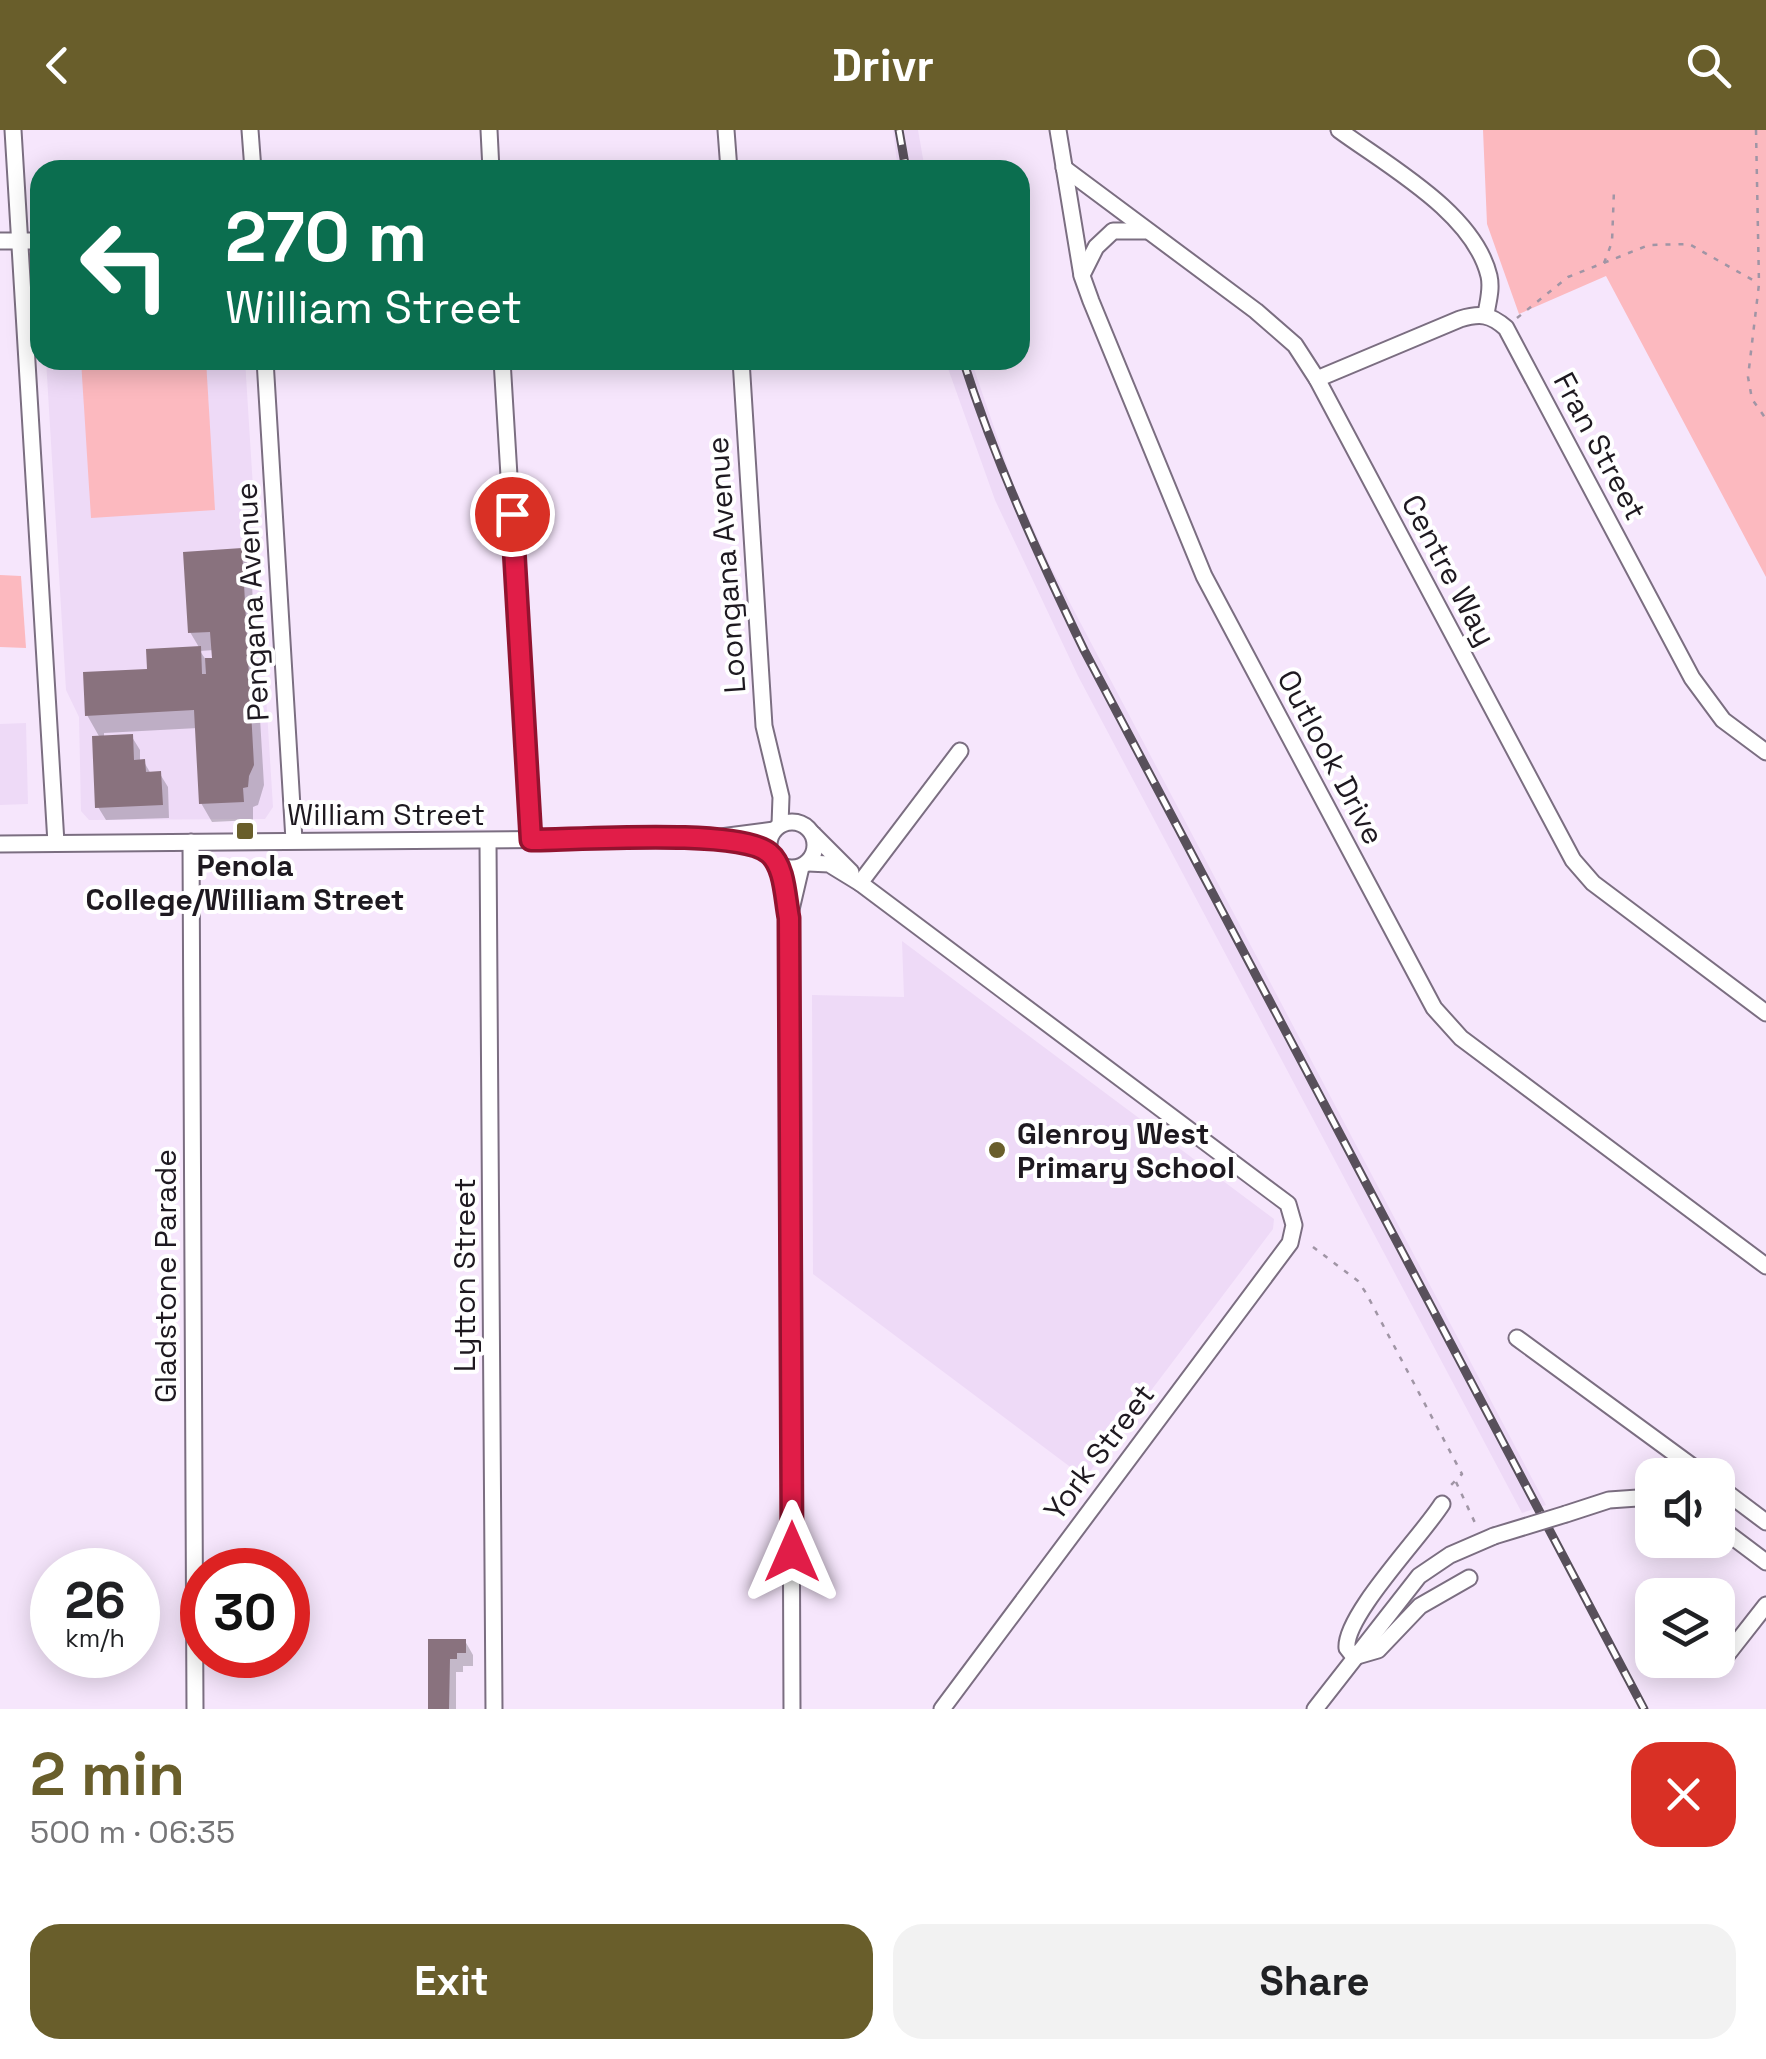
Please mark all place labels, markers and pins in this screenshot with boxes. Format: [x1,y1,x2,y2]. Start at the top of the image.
pin [470,472,555,557]
marker: Penola College/William Street [234,820,256,842]
place label: Penola College/William Street [85,846,405,919]
place label: Glenroy West Primary School [1017,1114,1235,1187]
marker: Glenroy West Primary School [986,1139,1008,1161]

